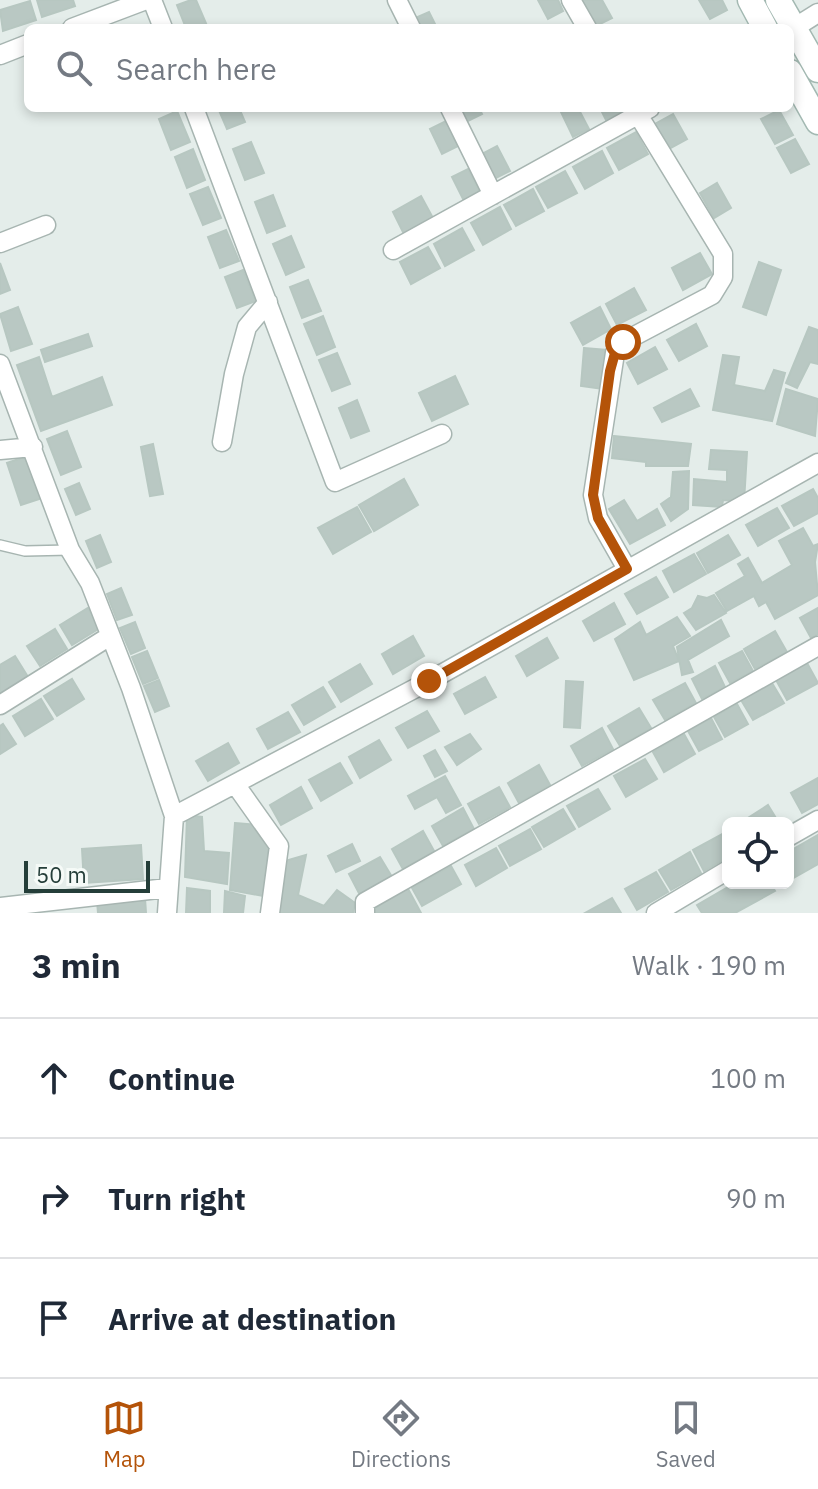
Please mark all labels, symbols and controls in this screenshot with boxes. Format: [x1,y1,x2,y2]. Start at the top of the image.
search box [24,24,794,112]
icon: search [52,46,96,90]
text: Search here [116,49,277,88]
route start [605,324,641,360]
route end [411,663,447,699]
map controls [722,817,794,889]
button: locate [722,817,794,889]
scale bar [24,857,150,893]
text: 50 m [36,860,87,889]
text: 3 min [32,943,121,987]
text: Walk · 190 m [632,948,786,982]
icon: ahead [32,1056,76,1100]
text: Continue [108,1059,235,1098]
text: 100 m [710,1061,786,1095]
icon: right [32,1176,76,1220]
text: Turn right [108,1179,246,1218]
text: 90 m [726,1181,786,1215]
icon: arrive [32,1296,76,1340]
text: Arrive at destination [108,1299,396,1338]
tab: Map [102,1396,146,1473]
tab: Directions [351,1396,451,1473]
tab: Saved [656,1396,716,1473]

